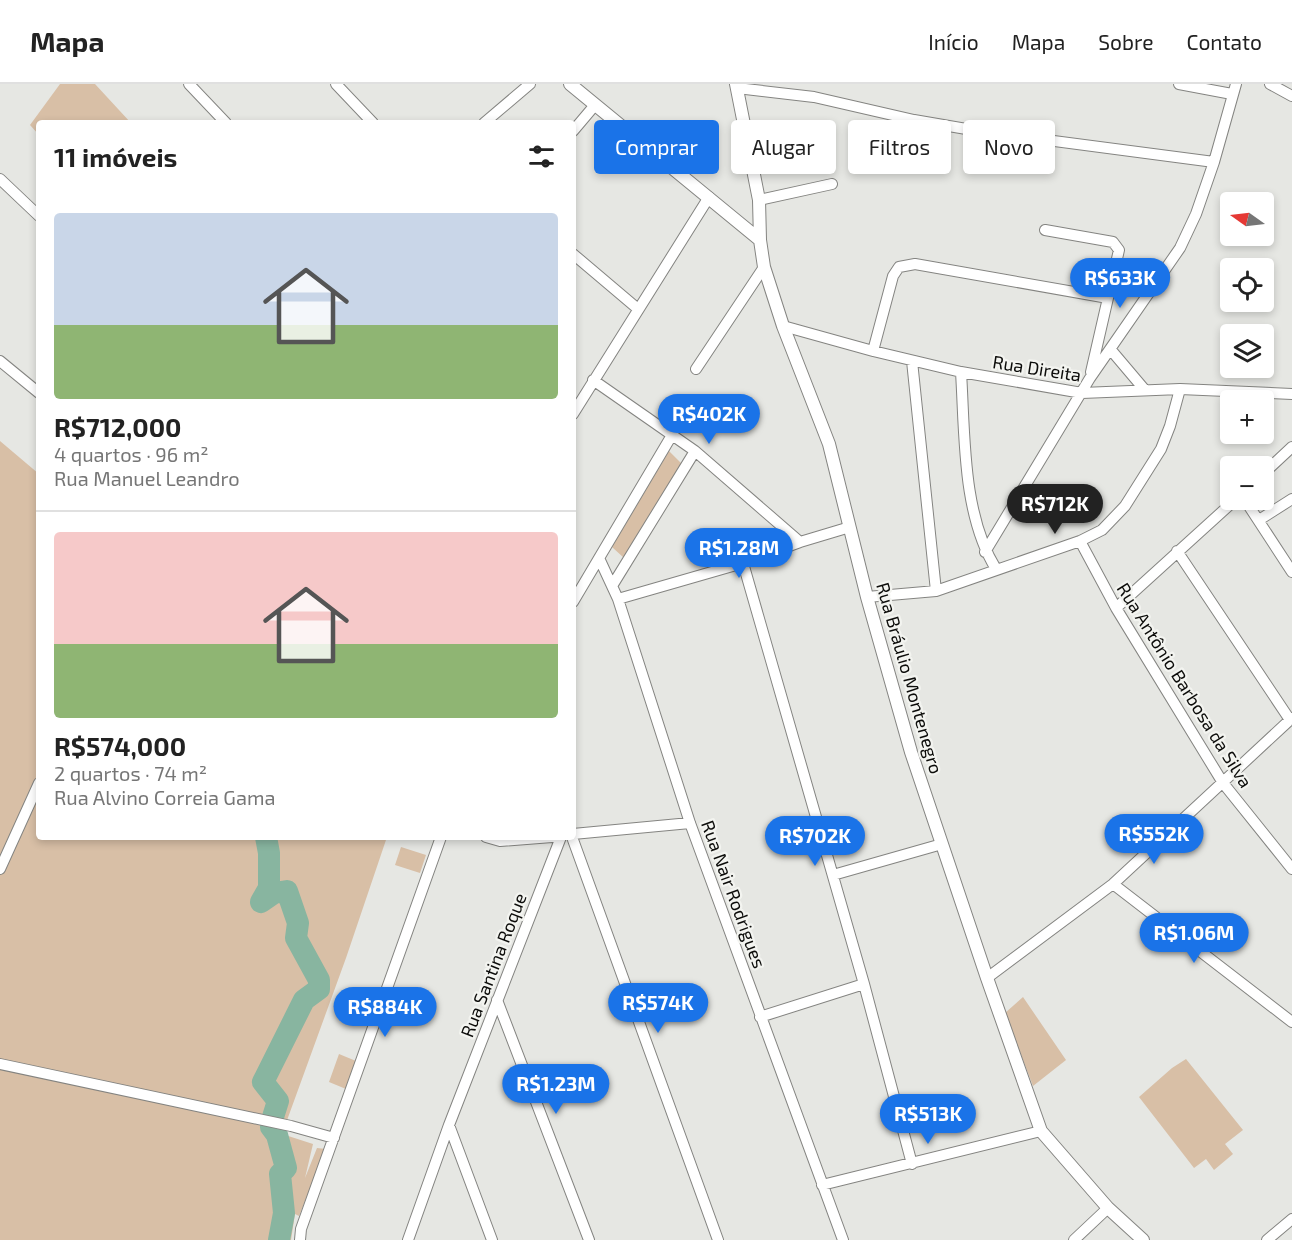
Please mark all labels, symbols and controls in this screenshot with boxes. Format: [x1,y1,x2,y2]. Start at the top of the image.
text: Mapa [30,24,104,58]
text: Início [928,29,979,54]
text: Mapa [1012,29,1065,54]
text: Sobre [1098,29,1153,54]
text: Contato [1186,29,1262,54]
chip: Comprar [594,120,719,174]
chip: Alugar [731,120,836,174]
chip: Filtros [848,120,951,174]
chip: Novo [963,120,1055,174]
icon: filters [525,140,558,173]
text: 11 imóveis [54,141,177,172]
north arrow [1220,192,1274,246]
map controls [1220,192,1274,510]
icon: home [252,252,360,360]
pin: R$633K [1071,258,1169,309]
button: locate [1220,258,1274,312]
text: R$633K [1084,265,1156,289]
button: layers [1220,324,1274,378]
street label: Rua Direita [991,350,1083,386]
button: + [1220,390,1274,444]
pin: R$402K [660,394,758,445]
text: R$402K [672,401,746,425]
text: R$712,000 [54,411,181,442]
text: 4 quartos · 96 m² [54,442,208,466]
button: − [1220,456,1274,510]
text: Rua Manuel Leandro [54,466,240,490]
pin: R$712K [1006,484,1104,535]
text: R$712K [1021,491,1089,515]
pin: R$1.28M [684,528,794,579]
text: R$1.28M [699,535,779,559]
icon: home [252,571,360,679]
street label: Rua Antônio Barbosa da Silva [1113,578,1257,792]
street label: Rua Bráulio Montenegro [872,580,948,776]
text: R$574,000 [54,730,186,761]
text: 2 quartos · 74 m² [54,761,207,785]
text: Rua Alvino Correia Gama [54,785,275,809]
pin: R$552K [1105,814,1203,865]
pin: R$702K [766,816,864,867]
street label: Rua Nair Rodrigues [697,817,771,971]
text: R$552K [1119,821,1189,845]
text: R$702K [779,823,851,847]
street label: Rua Santina Roque [455,890,531,1040]
pin: R$1.06M [1139,913,1249,964]
text: R$1.06M [1154,920,1234,944]
pin: R$574K [609,983,707,1034]
pin: R$884K [336,987,434,1038]
text: R$574K [622,990,694,1014]
text: R$884K [348,994,422,1018]
pin: R$1.23M [501,1064,611,1115]
text: R$1.23M [516,1071,596,1095]
pin: R$513K [879,1094,977,1145]
text: R$513K [894,1101,962,1125]

